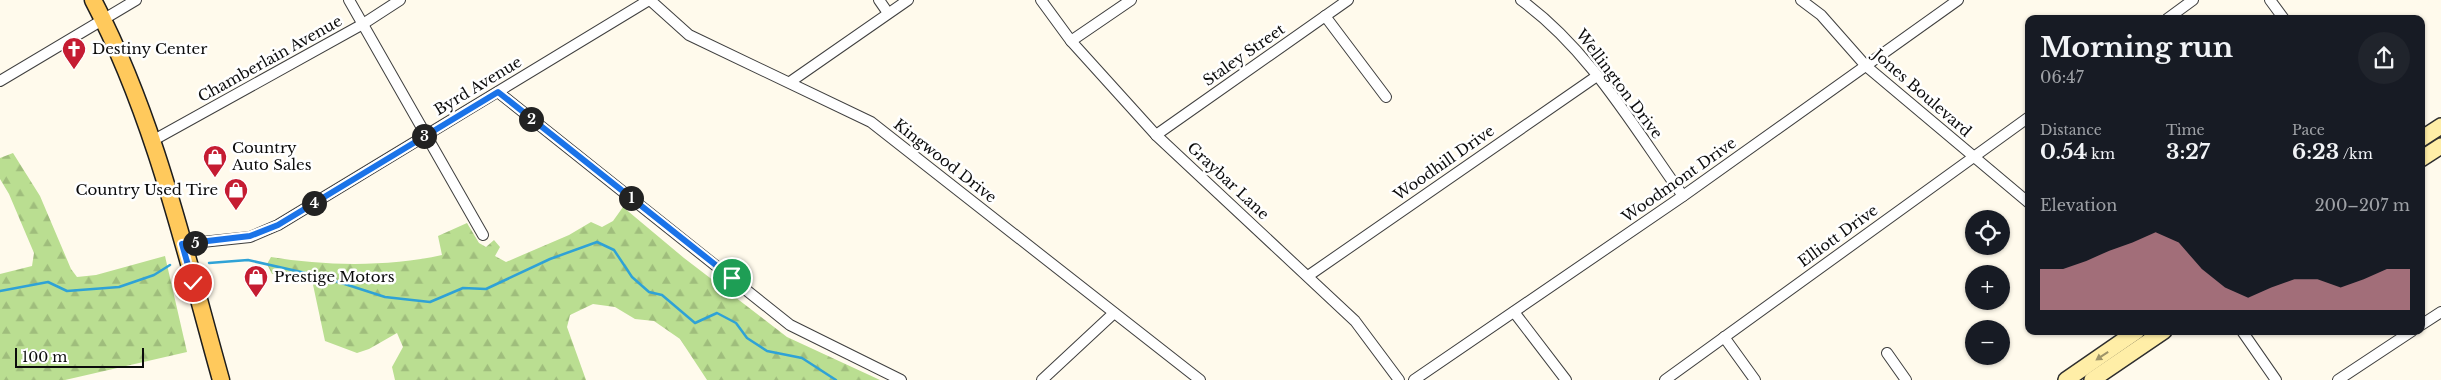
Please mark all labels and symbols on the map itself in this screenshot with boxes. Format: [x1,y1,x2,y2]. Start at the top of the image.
street label: Chamberlain Avenue [194,11,345,106]
street label: Staley Street [1199,19,1289,90]
street label: Wellington Drive [1571,24,1667,142]
church icon: Destiny Center [61,36,87,70]
place label: Destiny Center [92,39,208,58]
street label: Jones Boulevard [1868,43,1976,141]
street label: Byrd Avenue [431,52,525,119]
pin: 2 [518,106,544,132]
street label: Kingwood Drive [890,114,1001,207]
street label: Woodhill Drive [1389,121,1498,205]
pin: 3 [412,124,436,148]
street label: Woodmont Drive [1617,133,1740,227]
place label: Country Auto Sales [231,138,312,174]
street label: Graybar Lane [1183,138,1273,223]
shop icon: Country Auto Sales [202,144,228,178]
shop icon: Country Used Tire [223,177,249,211]
place label: Country Used Tire [75,180,218,199]
pin: 1 [618,186,644,210]
pin: 4 [302,190,326,216]
street label: Elliott Drive [1794,200,1881,271]
pin: 5 [182,230,208,256]
pin [711,257,753,299]
pin [172,262,214,304]
shop icon: Prestige Motors [243,264,269,298]
place label: Prestige Motors [274,267,395,286]
scale bar [15,345,144,368]
one-way arrow [2095,351,2108,361]

